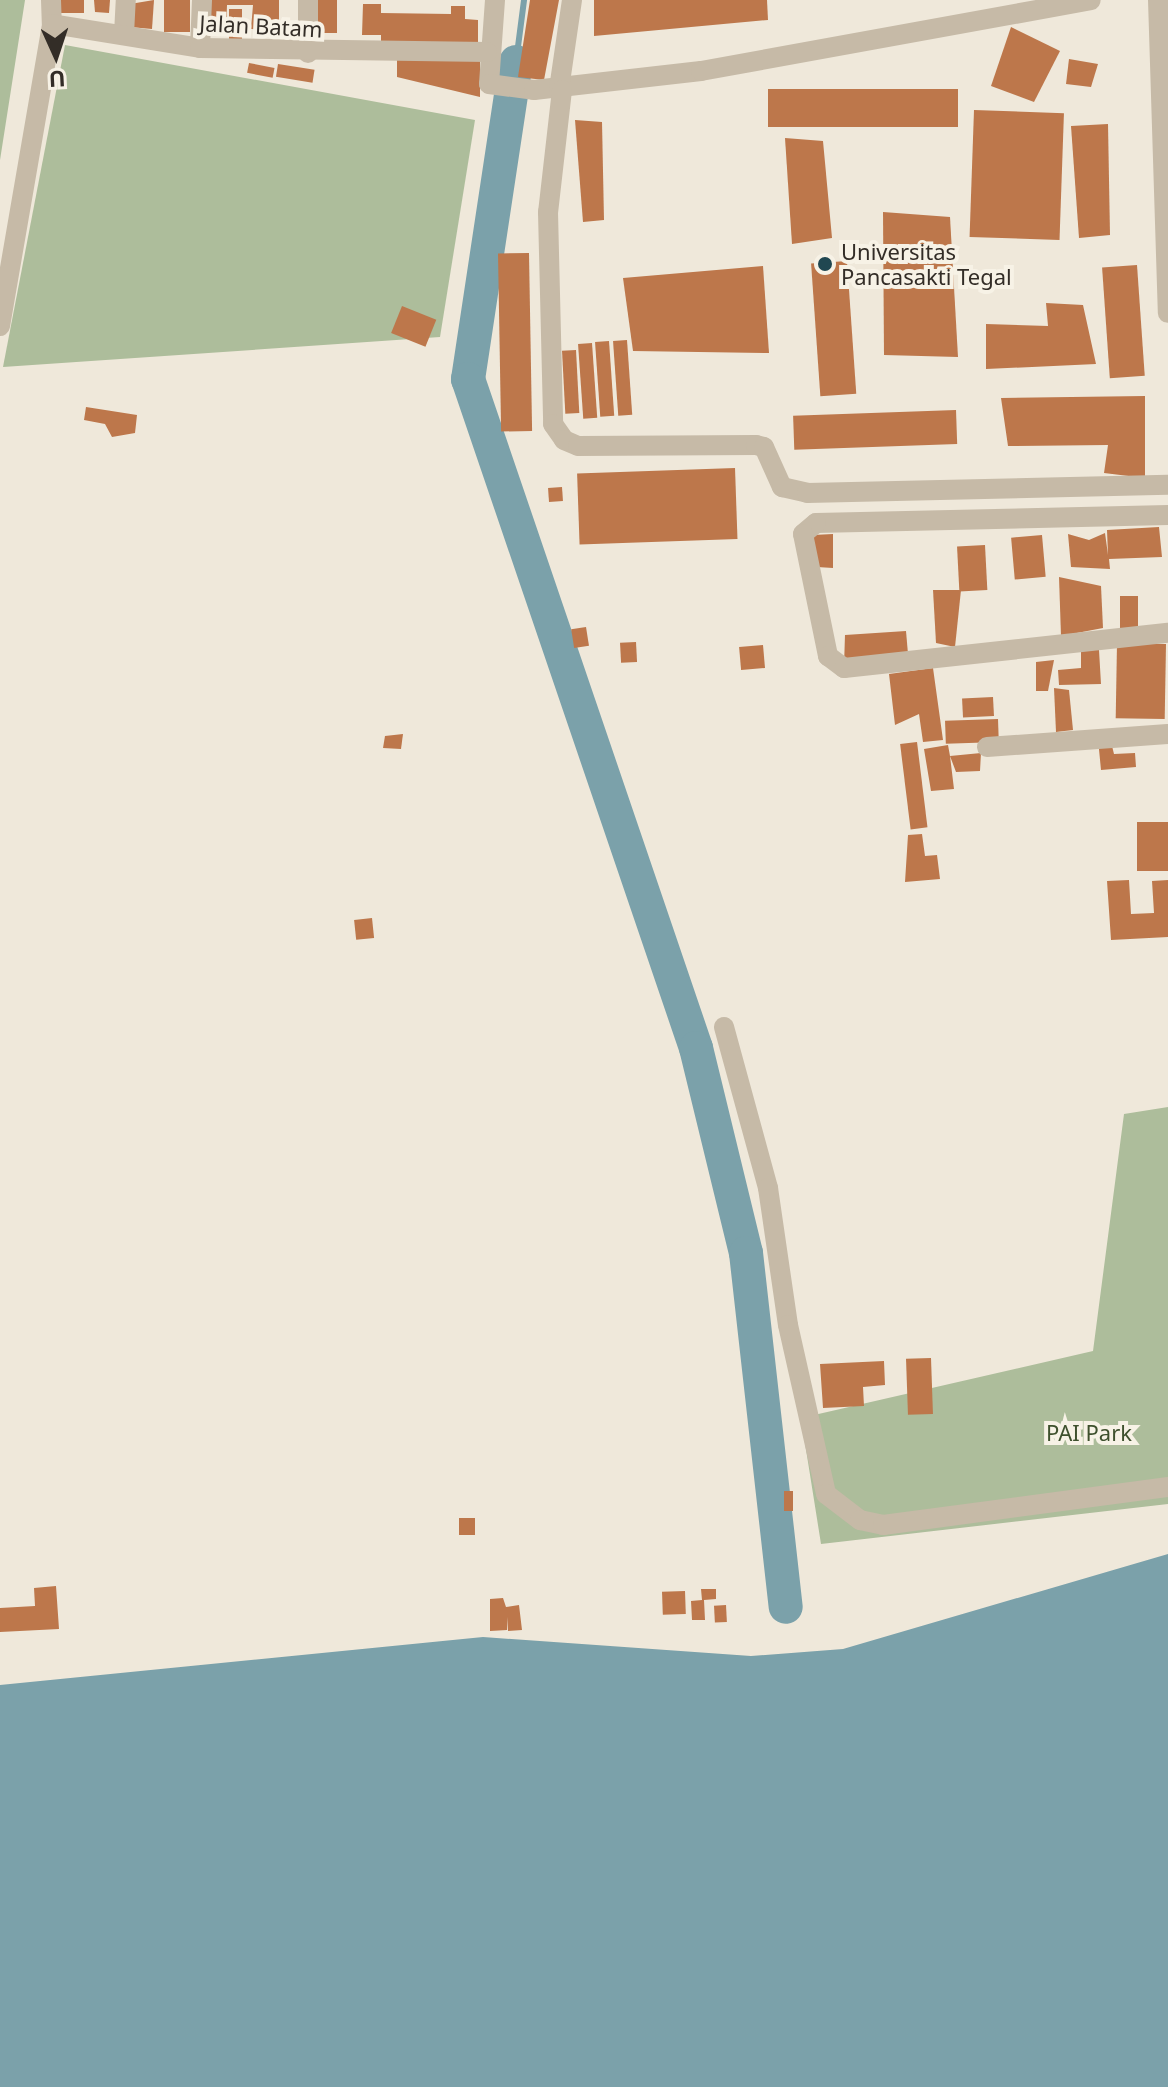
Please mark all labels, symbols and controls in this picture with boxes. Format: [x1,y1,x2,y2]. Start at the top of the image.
street label: Jalan Batam [199,10,323,42]
north arrow [16,16,96,96]
text: U [48,65,66,95]
place label: Universitas Pancasakti Tegal [841,238,1012,290]
marker: Universitas Pancasakti Tegal [816,255,834,273]
park label: PAI Park [1046,1420,1132,1446]

